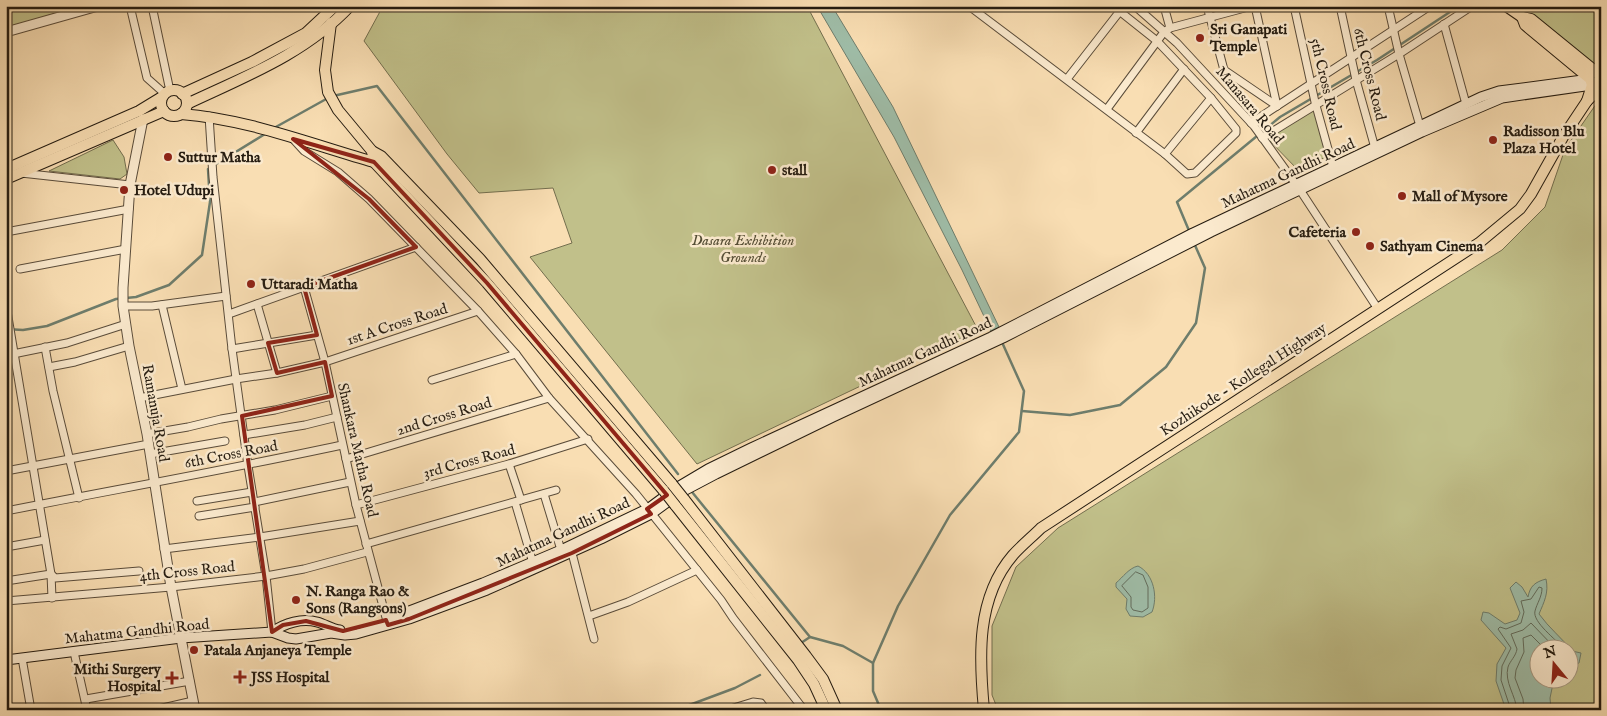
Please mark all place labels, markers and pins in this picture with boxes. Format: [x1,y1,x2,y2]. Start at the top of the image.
place label: Sri Ganapati Temple [1209,20,1287,56]
marker: Sri Ganapati Temple [1194,32,1206,44]
place label: Radisson Blu Plaza Hotel [1503,122,1585,158]
marker: Radisson Blu Plaza Hotel [1487,134,1499,146]
place label: Suttur Matha [178,148,261,167]
marker: Suttur Matha [162,151,174,163]
place label: stall [782,161,808,180]
marker: stall [766,164,778,176]
place label: Hotel Udupi [134,181,214,200]
marker: Hotel Udupi [118,184,130,196]
place label: Mall of Mysore [1412,187,1508,206]
marker: Mall of Mysore [1396,190,1408,202]
place label: Cafeteria [1288,223,1347,242]
marker: Cafeteria [1350,226,1362,238]
place label: Sathyam Cinema [1380,237,1484,256]
marker: Sathyam Cinema [1364,240,1376,252]
place label: Uttaradi Matha [260,275,358,294]
marker: Uttaradi Matha [245,278,257,290]
place label: N. Ranga Rao & Sons (Rangsons) [305,582,410,618]
marker: N. Ranga Rao & Sons (Rangsons) [290,594,302,606]
place label: Patala Anjaneya Temple [204,641,352,660]
marker: Patala Anjaneya Temple [188,644,200,656]
place label: Mithi Surgery Hospital [74,660,162,696]
place label: JSS Hospital [249,668,330,687]
marker: JSS Hospital [233,670,247,684]
marker: Mithi Surgery Hospital [165,671,179,685]

